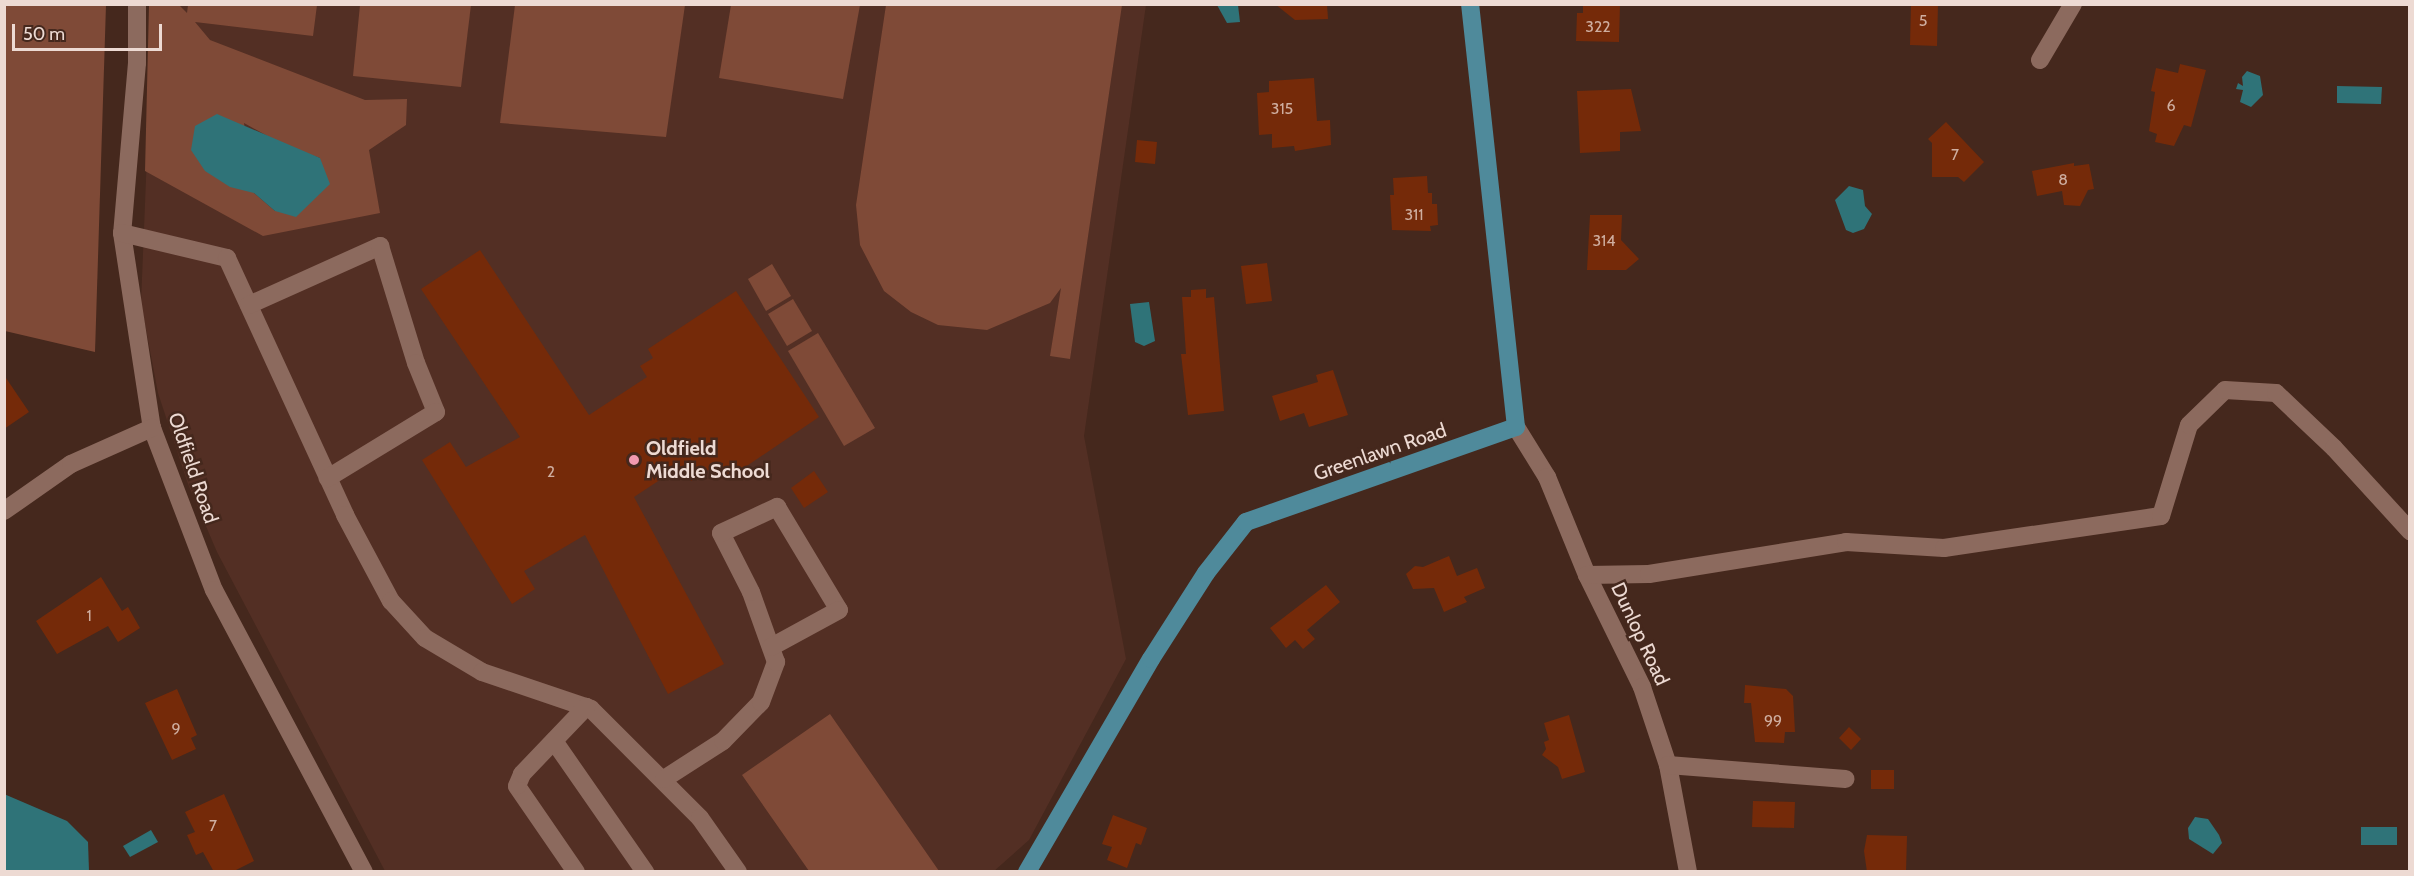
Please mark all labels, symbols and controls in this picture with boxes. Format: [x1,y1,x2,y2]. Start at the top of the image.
house number: 5 [1919,11,1927,31]
scale bar [15,12,165,50]
house number: 322 [1585,17,1611,37]
text: 50 m [23,23,65,45]
house number: 6 [2166,96,2176,116]
house number: 315 [1271,99,1293,119]
house number: 7 [1951,145,1959,165]
house number: 8 [2058,170,2068,190]
house number: 311 [1404,205,1424,225]
house number: 314 [1592,231,1616,251]
street label: Oldfield Road [163,409,223,527]
street label: Greenlawn Road [1311,418,1449,486]
place label: Oldfield Middle School [646,436,770,483]
marker: Oldfield Middle School [627,453,641,467]
house number: 2 [547,462,555,482]
street label: Dunlop Road [1606,579,1674,689]
house number: 1 [86,606,92,626]
house number: 99 [1764,711,1782,731]
house number: 9 [171,719,181,739]
house number: 7 [209,816,217,836]

